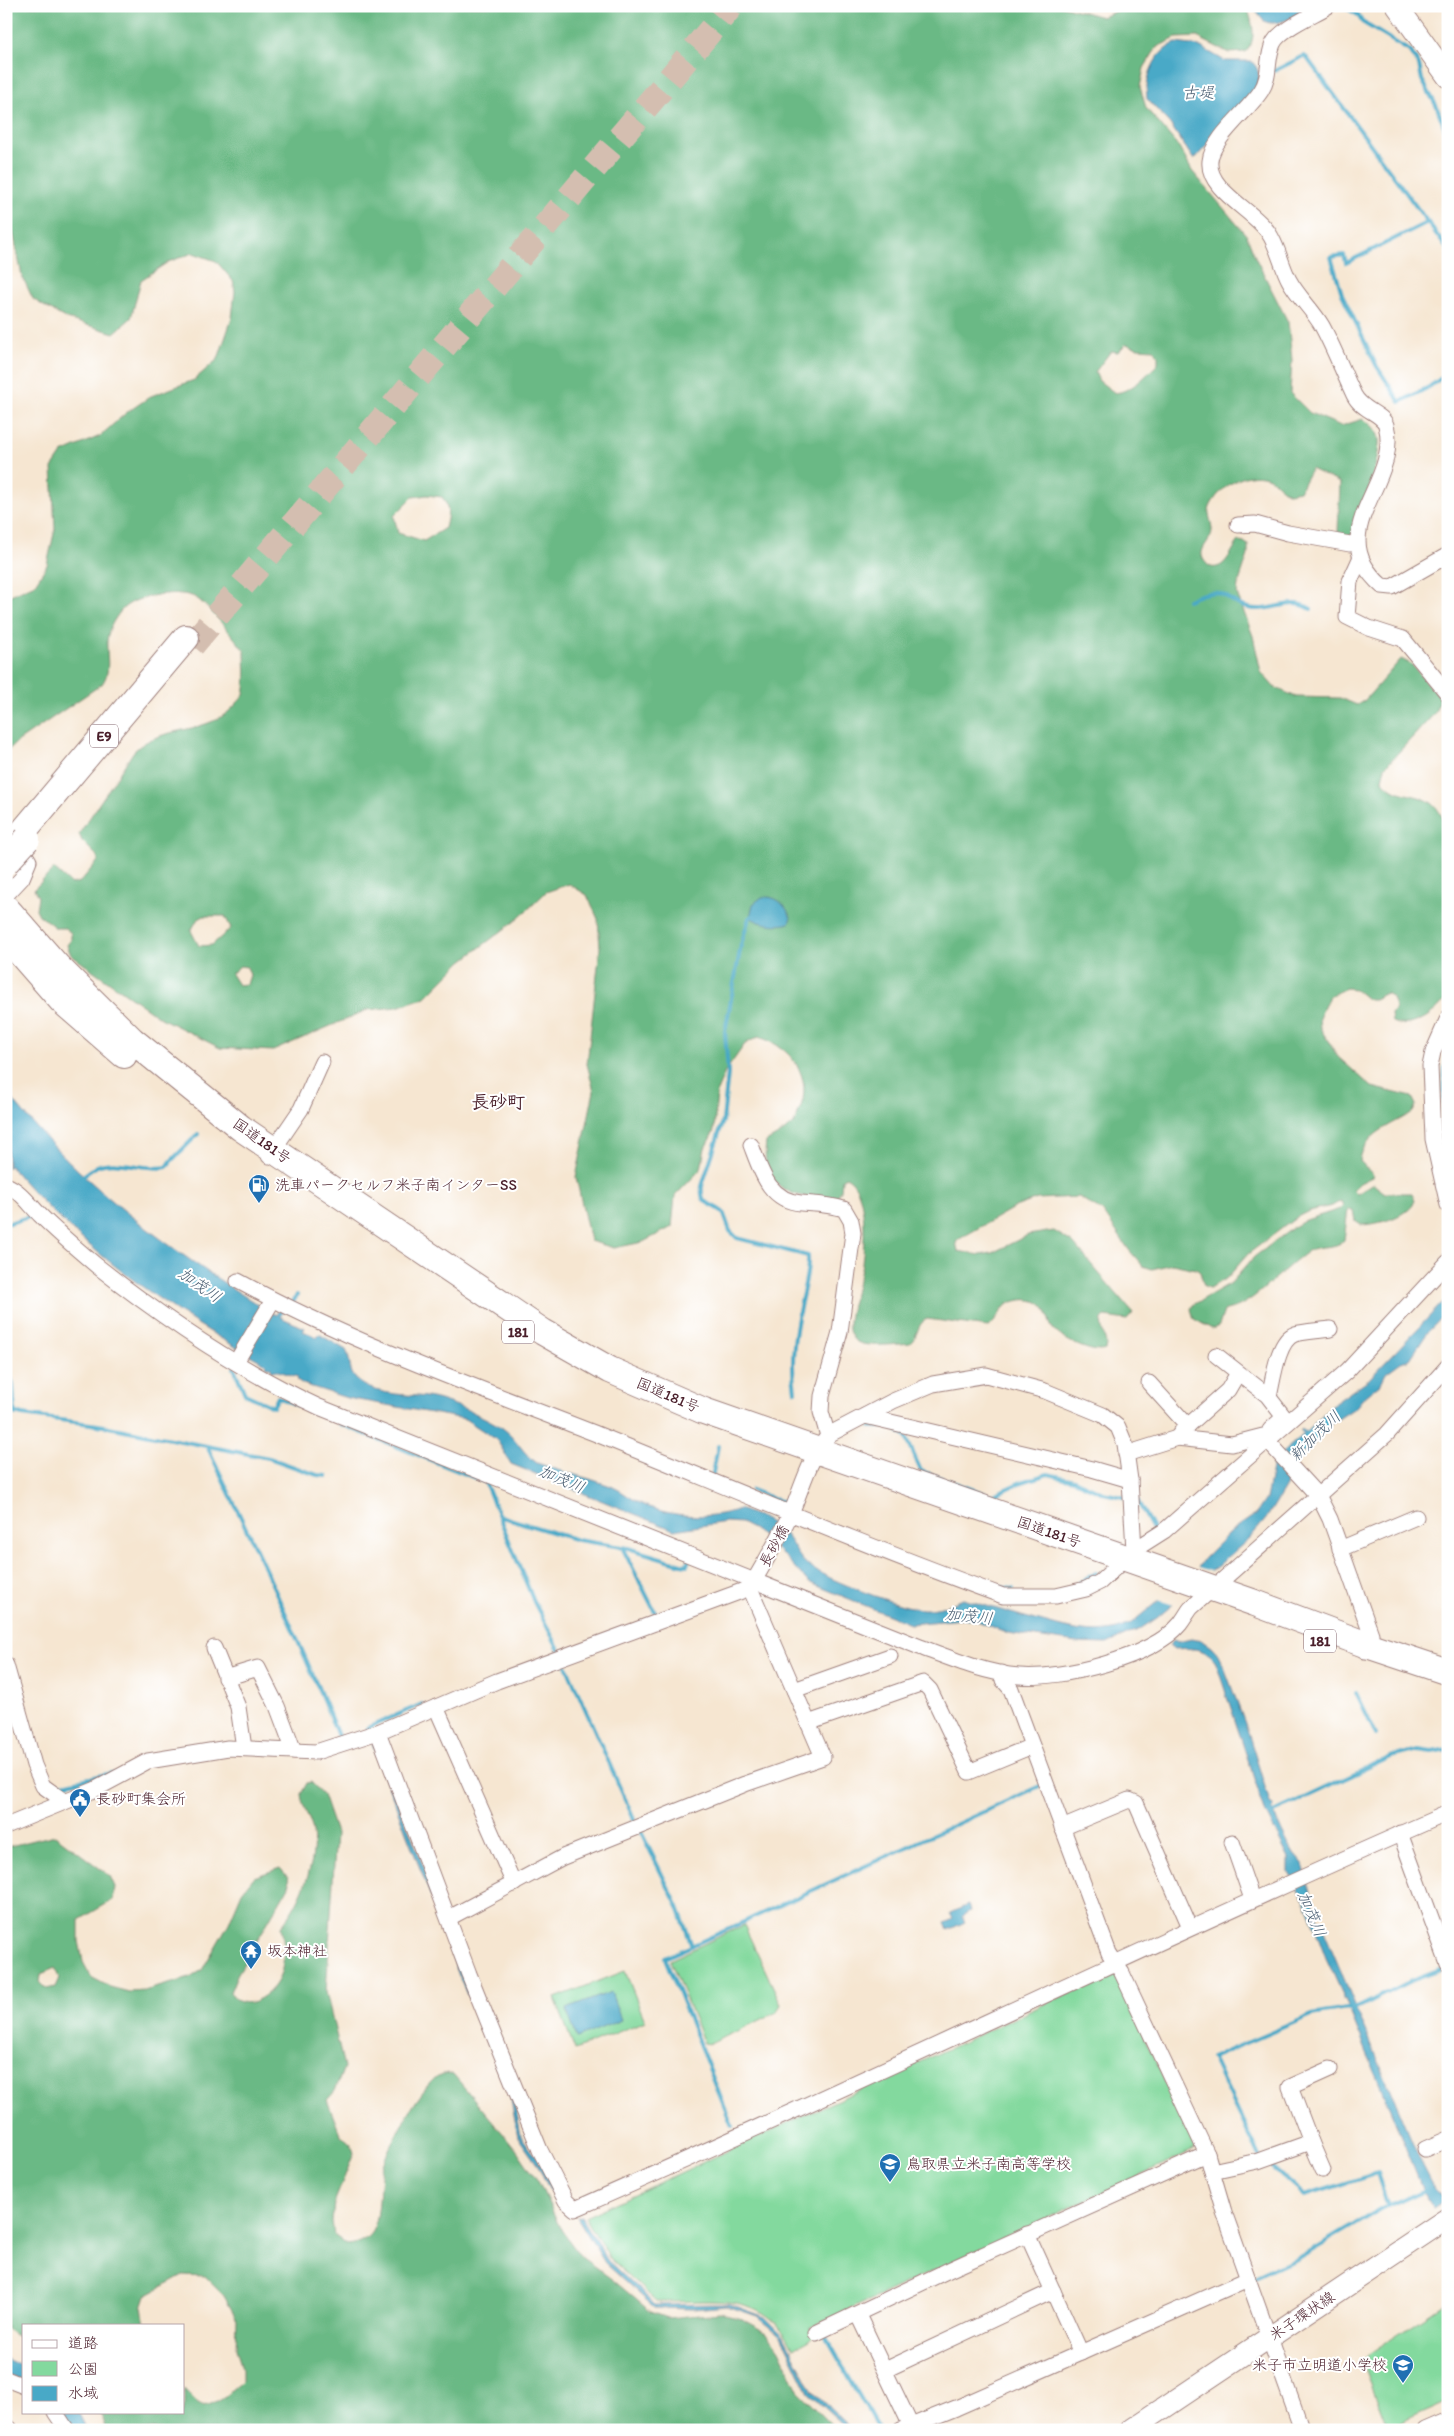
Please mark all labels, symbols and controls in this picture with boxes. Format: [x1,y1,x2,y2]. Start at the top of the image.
water label: 古堤 [1182,83,1215,102]
road number: E9 [90,724,118,748]
district label: 長砂町 [471,1091,525,1113]
street label: 国道181号 [229,1114,295,1168]
fuel station icon: 洗車パークセルフ米子南インターSS [247,1173,271,1204]
place label: 洗車パークセルフ米子南インターSS [275,1176,517,1194]
water label: 加茂川 [175,1263,225,1307]
road number: 181 [502,1320,534,1344]
street label: 国道181号 [634,1374,702,1416]
water label: 新加茂川 [1285,1407,1345,1465]
water label: 加茂川 [536,1461,588,1497]
street label: 国道181号 [1014,1513,1084,1551]
street label: 長砂橋 [755,1522,793,1570]
water label: 加茂川 [944,1604,994,1628]
road number: 181 [1304,1630,1336,1652]
public building icon: 長砂町集会所 [68,1787,92,1818]
place label: 長砂町集会所 [96,1790,186,1808]
water label: 加茂川 [1294,1888,1330,1940]
temple icon: 坂本神社 [239,1939,263,1970]
place label: 坂本神社 [267,1942,327,1960]
school or university icon: 鳥取県立米子南高等学校 [878,2152,902,2183]
place label: 鳥取県立米子南高等学校 [906,2155,1071,2173]
street label: 米子環状線 [1266,2288,1338,2344]
legend [22,2324,185,2414]
text: 道路 [68,2334,98,2352]
school or university icon: 米子市立明道小学校 [1391,2353,1415,2384]
place label: 米子市立明道小学校 [1252,2356,1387,2374]
text: 公園 [68,2360,98,2378]
text: 水域 [68,2384,98,2402]

